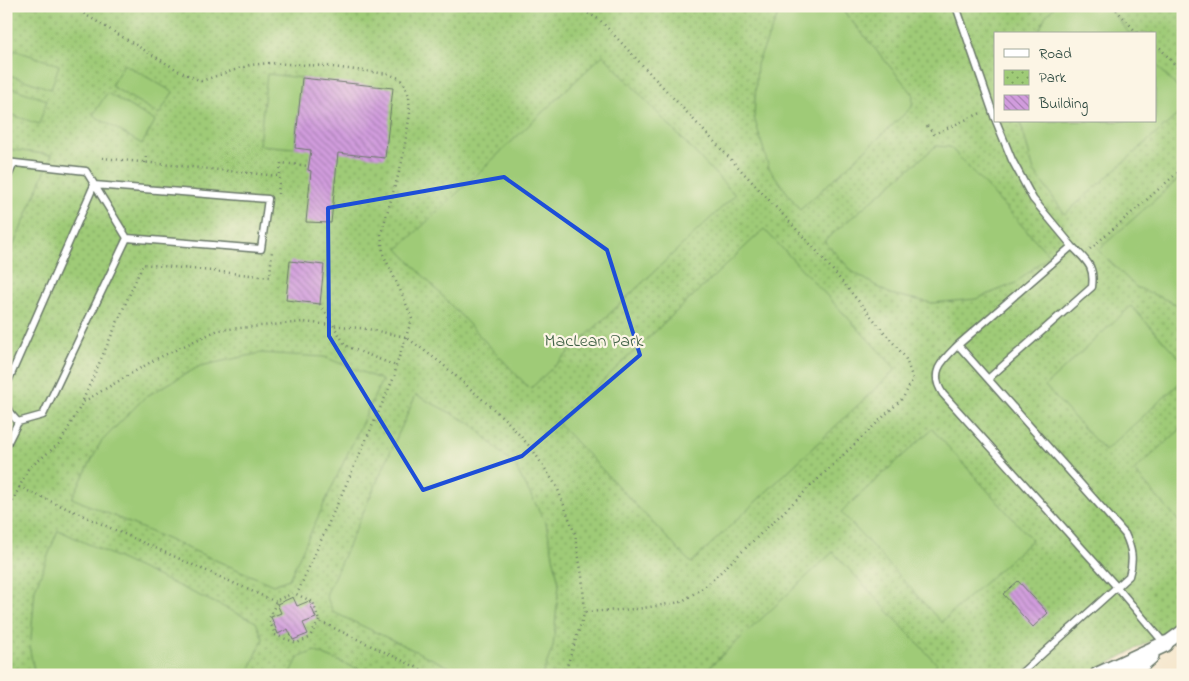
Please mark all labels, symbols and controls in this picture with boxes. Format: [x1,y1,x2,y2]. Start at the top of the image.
legend [994,32,1156,122]
text: Road [1039,43,1072,65]
text: Park [1039,67,1067,89]
text: Building [1038,93,1088,116]
park label: MacLean Park [545,329,644,355]

